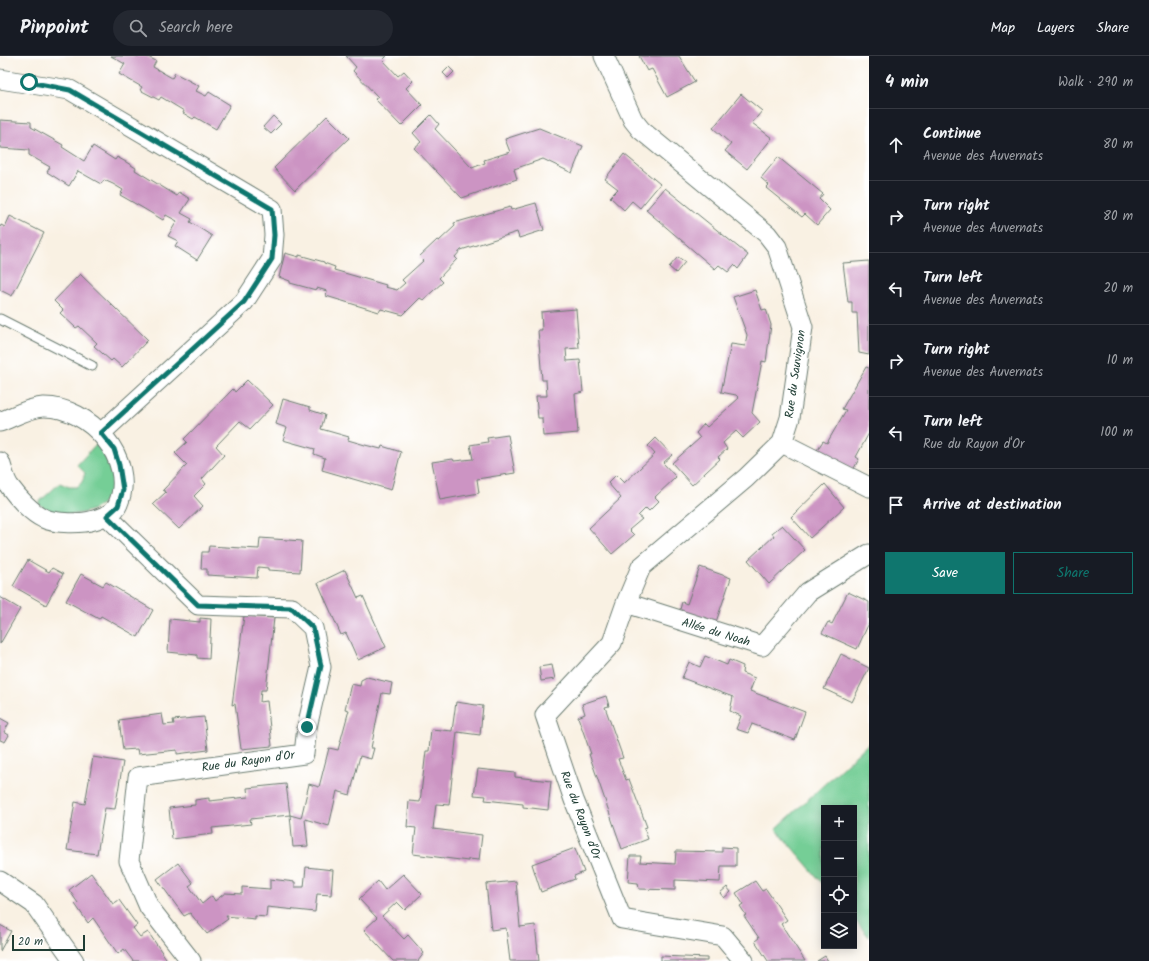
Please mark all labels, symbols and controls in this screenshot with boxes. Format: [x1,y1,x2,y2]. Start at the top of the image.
search box [113,10,393,46]
text: Pinpoint [20,13,89,43]
text: Search here [159,16,233,40]
icon: search [127,17,149,39]
text: Map [991,17,1015,39]
text: Layers [1037,17,1075,39]
text: Share [1097,17,1129,39]
text: 4 min [885,69,929,96]
text: Walk · 290 m [1058,72,1133,93]
route start [20,73,38,91]
text: Continue [923,122,981,146]
icon: ahead [885,134,907,156]
text: 80 m [1103,134,1133,155]
text: Avenue des Auvernats [923,146,1043,167]
text: Turn right [923,194,990,218]
icon: right [885,206,907,228]
text: 80 m [1103,206,1133,227]
text: Avenue des Auvernats [923,218,1043,239]
text: Turn left [923,266,983,290]
icon: left [885,278,907,300]
text: 20 m [1103,278,1133,299]
text: Avenue des Auvernats [923,290,1043,311]
street label: Rue du Sauvignon [780,329,811,420]
text: Turn right [923,338,990,362]
icon: right [885,350,907,372]
text: 10 m [1107,350,1133,371]
text: Avenue des Auvernats [923,362,1043,383]
text: Turn left [923,410,983,434]
icon: left [885,422,907,444]
text: 100 m [1100,422,1133,443]
text: Rue du Rayon d'Or [923,434,1024,455]
text: Arrive at destination [923,493,1062,517]
icon: arrive [885,494,907,516]
button: Save [885,552,1005,594]
button: Share [1013,552,1133,594]
street label: Allée du Noah [679,613,753,652]
route end [298,718,316,736]
street label: Rue du Rayon d'Or [200,745,297,777]
street label: Rue du Rayon d'Or [555,768,607,863]
map controls [821,805,857,949]
button: + [821,805,857,841]
button: − [821,841,857,877]
button: locate [821,877,857,913]
button: layers [821,913,857,949]
scale bar [12,933,85,952]
text: 20 m [18,933,43,951]

